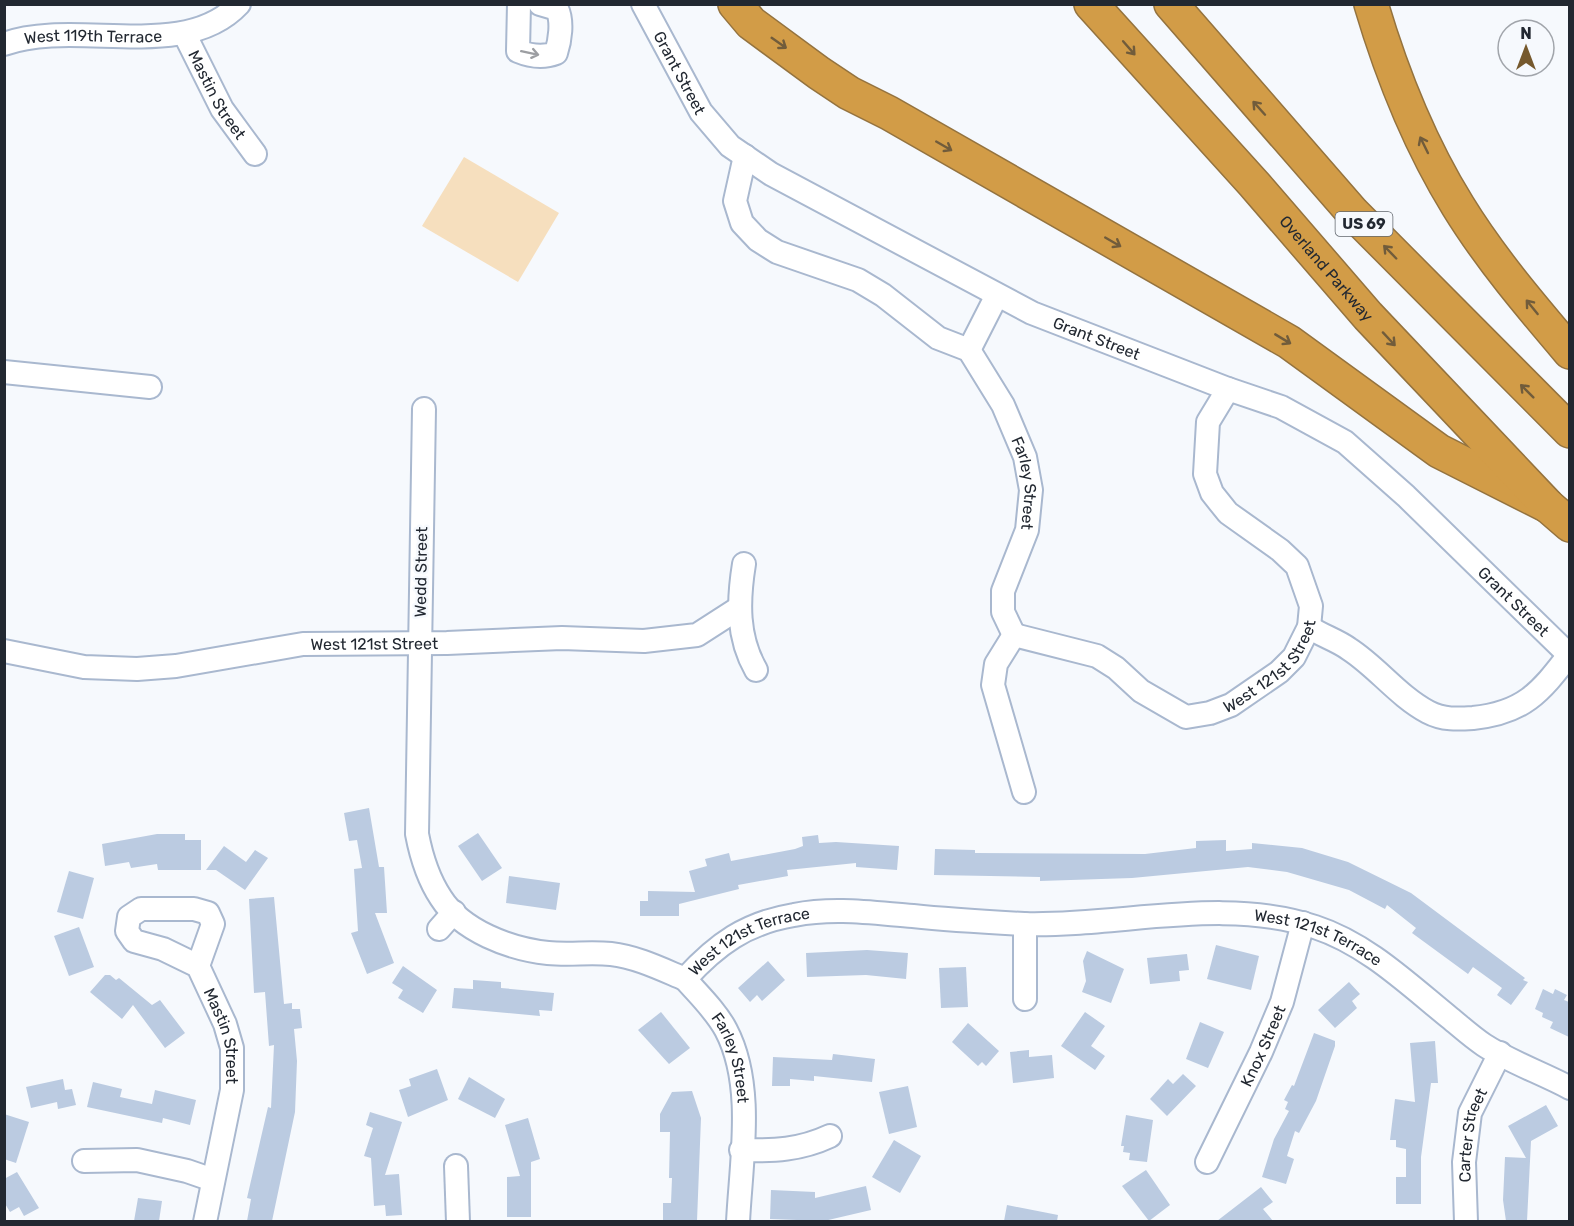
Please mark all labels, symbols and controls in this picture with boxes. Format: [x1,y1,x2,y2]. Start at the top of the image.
north arrow [1496,18,1556,78]
text: N [1520,24,1532,43]
street label: West 119th Terrace [23,26,163,48]
street label: Grant Street [650,28,710,118]
one-way arrow [770,37,787,49]
one-way arrow [1122,41,1136,56]
street label: Mastin Street [184,47,250,143]
one-way arrow [520,48,539,60]
one-way arrow [1252,100,1266,115]
one-way arrow [1418,136,1430,154]
one-way arrow [935,140,952,152]
street label: Overland Parkway [1276,211,1378,325]
road number: US 69 [1336,212,1392,236]
one-way arrow [1104,237,1122,248]
one-way arrow [1383,244,1398,259]
one-way arrow [1526,299,1539,315]
street label: Grant Street [1050,313,1143,364]
one-way arrow [1382,331,1397,346]
one-way arrow [1274,333,1291,345]
one-way arrow [1520,383,1535,398]
street label: Farley Street [1008,433,1041,531]
street label: Wedd Street [411,527,431,617]
street label: Grant Street [1474,562,1553,640]
street label: West 121st Street [1220,619,1319,717]
street label: West 121st Street [311,634,438,653]
street label: West 121st Terrace [684,903,811,979]
street label: West 121st Terrace [1253,905,1386,970]
street label: Mastin Street [200,985,242,1084]
street label: Knox Street [1236,1002,1289,1090]
street label: Farley Street [708,1008,753,1104]
street label: Carter Street [1454,1085,1491,1183]

